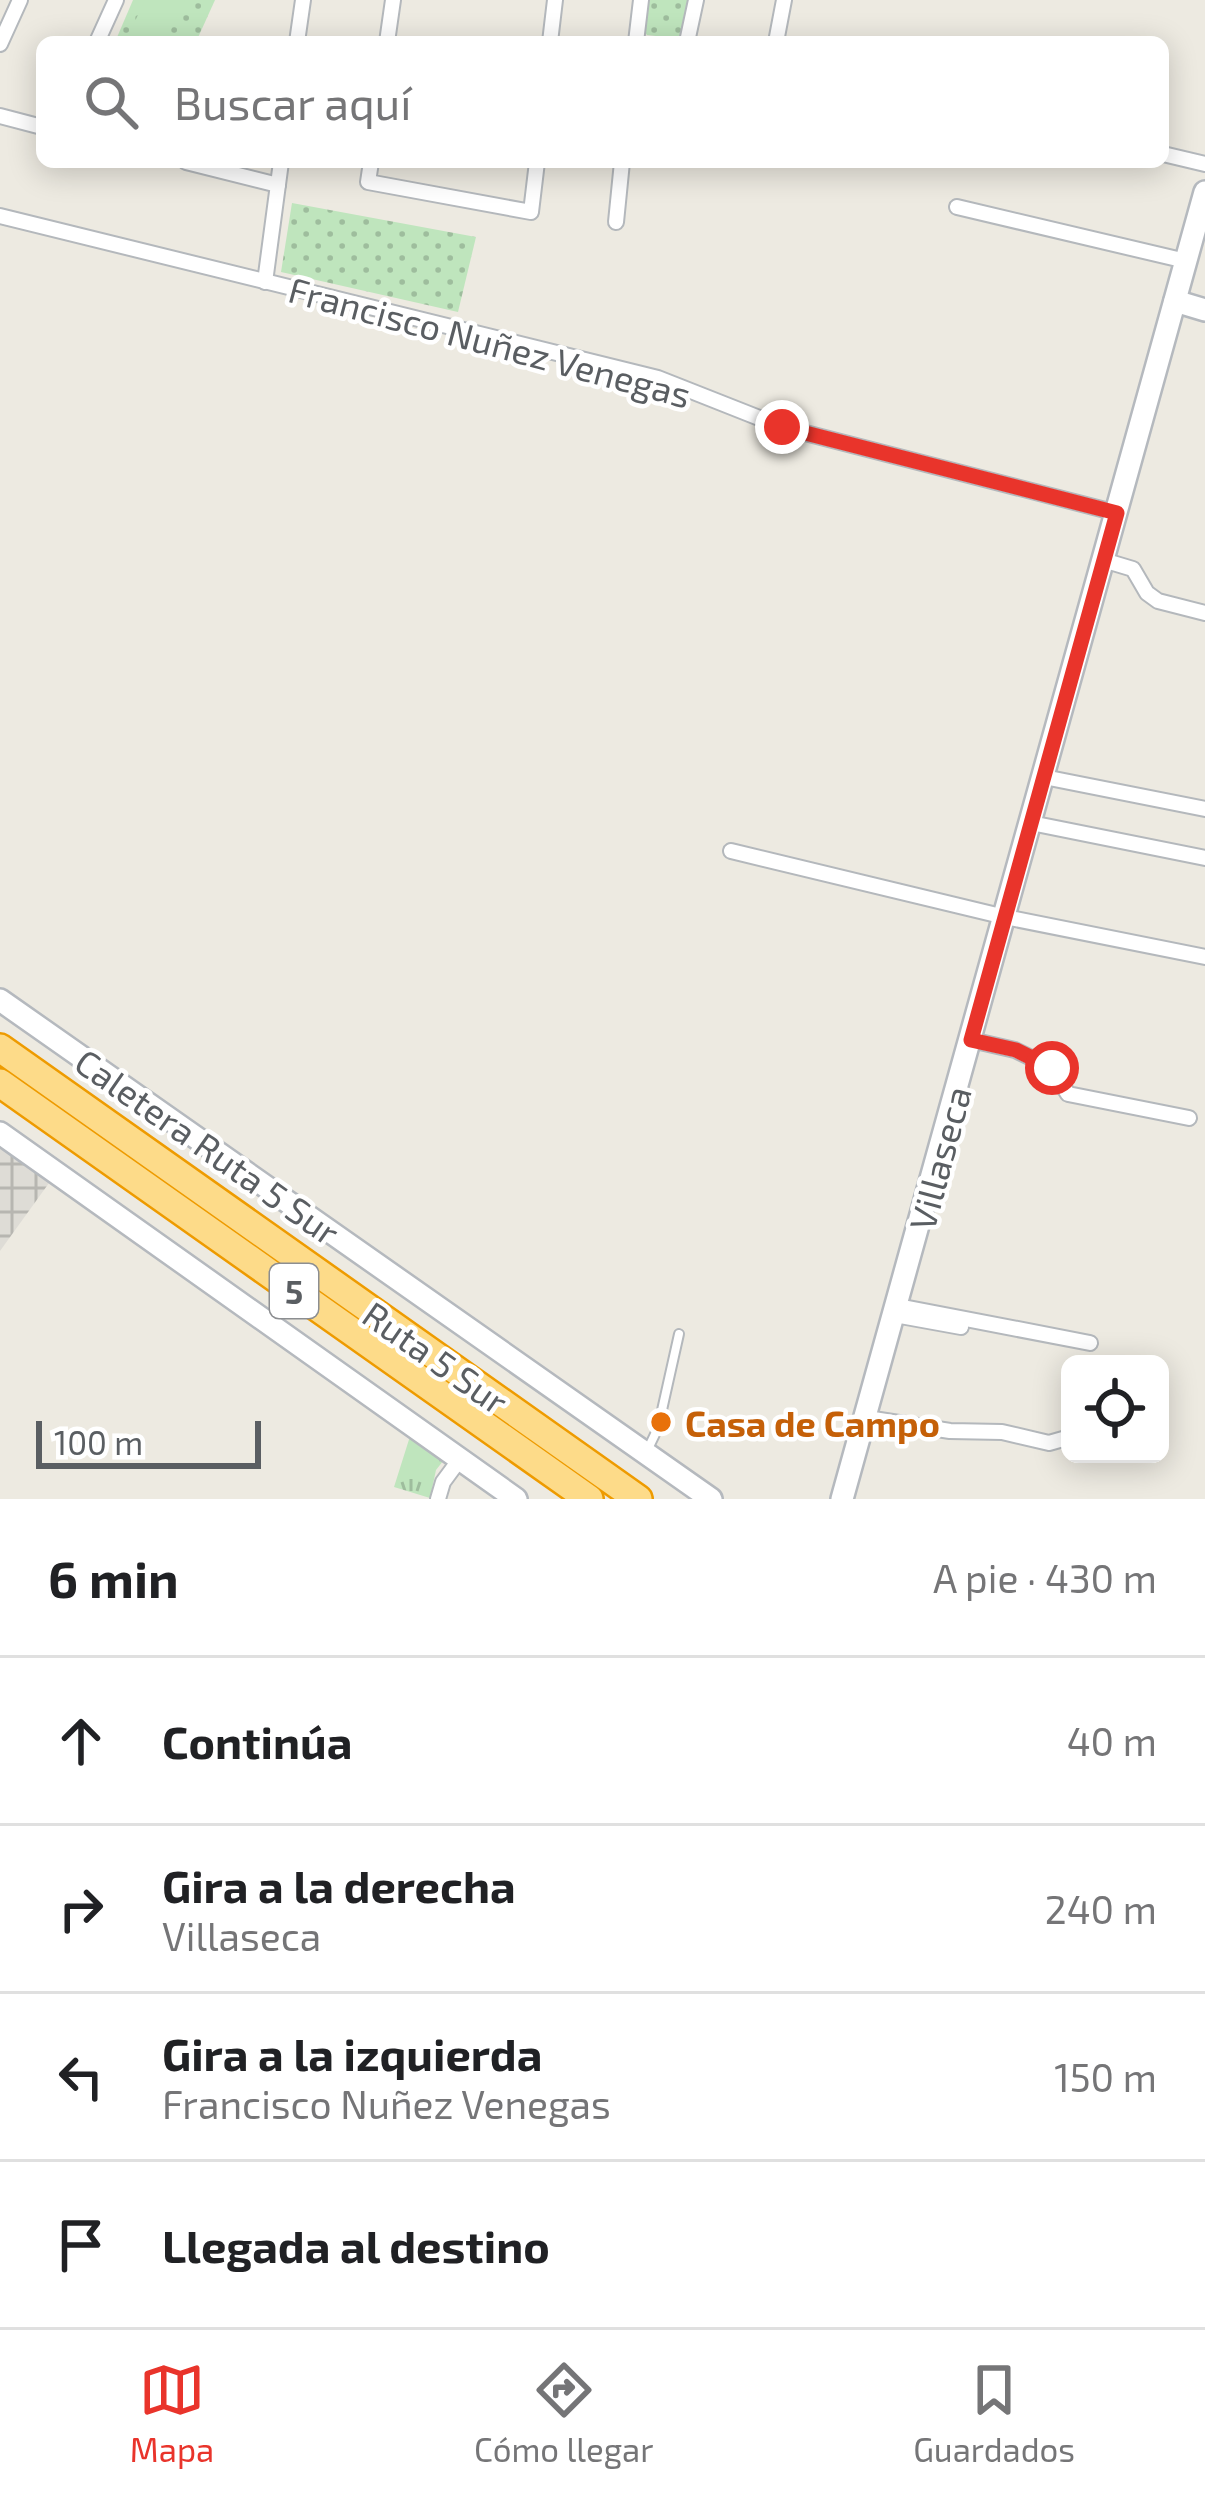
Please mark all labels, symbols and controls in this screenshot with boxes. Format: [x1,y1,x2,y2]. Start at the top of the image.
search box [36,36,1169,168]
icon: search [78,69,144,135]
text: Buscar aquí [174,75,411,129]
street label: Francisco Nuñez Venegas [284,267,696,415]
route end [755,400,809,454]
street label: Caletera Ruta 5 Sur [68,1039,348,1253]
route start [1025,1041,1079,1095]
street label: Villaseca [899,1081,979,1235]
road number: 5 [270,1264,318,1318]
street label: Ruta 5 Sur [355,1292,517,1422]
map controls [1061,1355,1169,1463]
button: locate [1061,1355,1169,1463]
place label: Casa de Campo [685,1401,940,1444]
marker: Casa de Campo [648,1409,674,1435]
scale bar [36,1415,261,1468]
text: 100 m [54,1422,143,1462]
text: 6 min [48,1547,179,1608]
text: A pie · 430 m [933,1554,1157,1601]
icon: ahead [48,1708,114,1774]
text: Continúa [162,1714,352,1768]
text: 40 m [1067,1717,1157,1764]
text: Gira a la derecha [162,1858,516,1912]
icon: right [48,1876,114,1942]
text: 240 m [1045,1885,1157,1932]
text: Villaseca [162,1912,321,1959]
text: Gira a la izquierda [162,2026,542,2080]
icon: left [48,2044,114,2110]
text: 150 m [1054,2053,1157,2100]
text: Francisco Nuñez Venegas [162,2080,611,2127]
icon: arrive [48,2212,114,2278]
text: Llegada al destino [162,2218,550,2272]
tab: Mapa [130,2357,214,2469]
tab: Cómo llegar [474,2357,653,2469]
tab: Guardados [913,2357,1075,2469]

